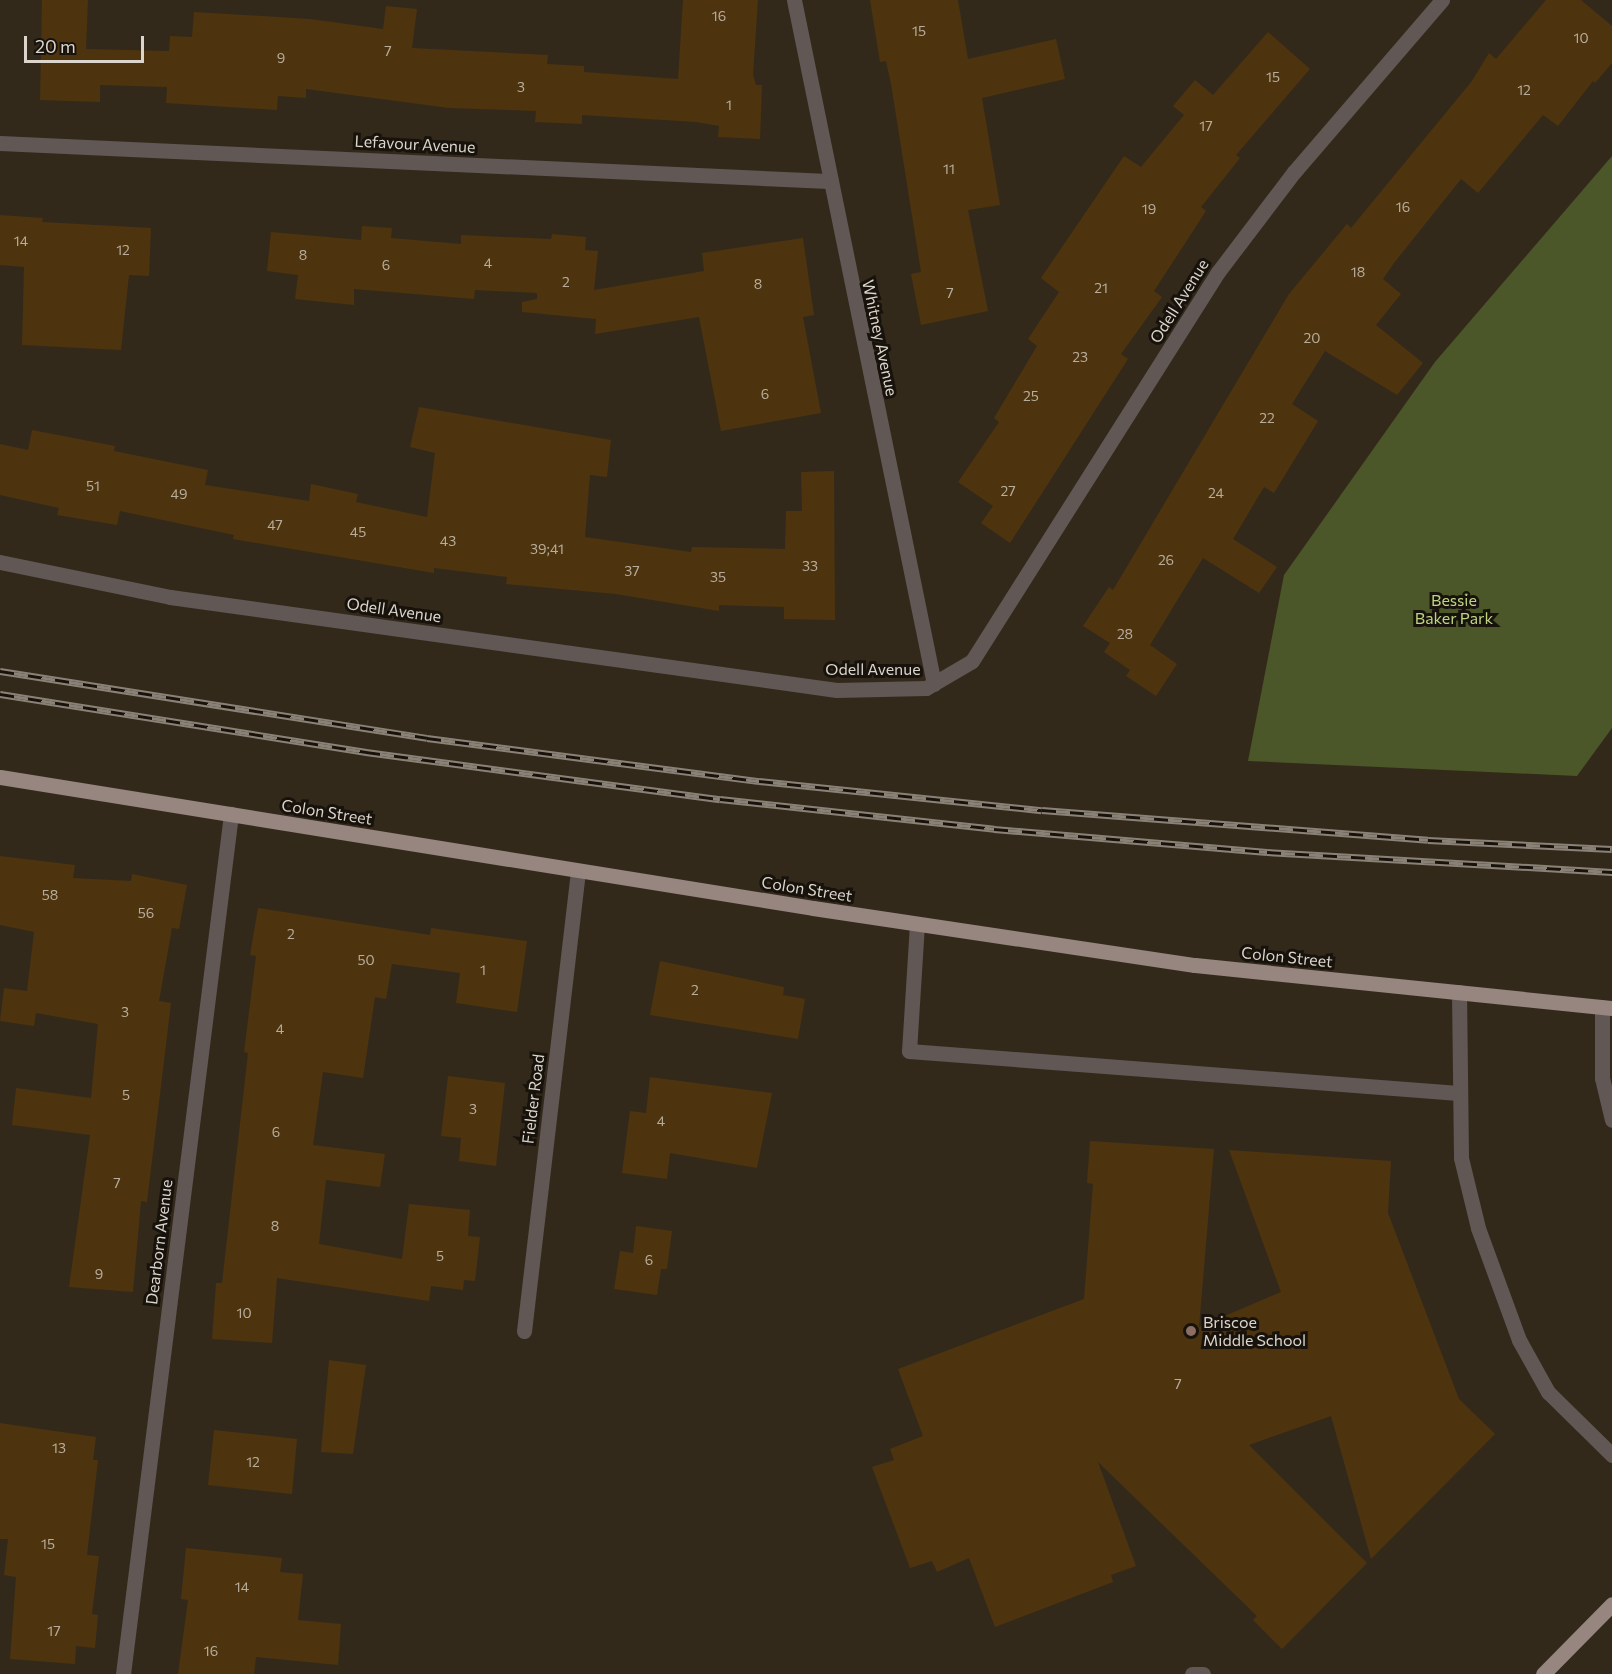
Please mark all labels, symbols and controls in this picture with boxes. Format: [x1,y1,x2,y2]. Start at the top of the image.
house number: 16 [712,8,726,24]
house number: 15 [912,23,926,39]
scale bar [27,24,147,62]
house number: 10 [1573,30,1589,46]
text: 20 m [35,35,76,57]
house number: 7 [384,43,392,59]
house number: 9 [277,50,285,66]
house number: 15 [1266,69,1280,85]
house number: 3 [517,79,525,95]
house number: 12 [1517,82,1531,98]
house number: 1 [726,97,732,113]
house number: 17 [1199,118,1213,134]
street label: Lefavour Avenue [354,131,476,157]
house number: 11 [943,161,955,177]
house number: 16 [1396,199,1410,215]
house number: 19 [1142,201,1156,217]
house number: 14 [14,233,28,249]
house number: 12 [116,242,130,258]
house number: 8 [299,247,307,263]
house number: 4 [484,255,492,271]
street label: Odell Avenue [1146,256,1212,346]
house number: 6 [382,257,390,273]
house number: 18 [1351,264,1365,280]
house number: 2 [562,274,570,290]
house number: 8 [754,276,762,292]
street label: Whitney Avenue [858,278,902,398]
house number: 21 [1094,280,1108,296]
house number: 7 [946,285,954,301]
house number: 20 [1304,330,1320,346]
house number: 23 [1072,349,1088,365]
house number: 6 [761,386,769,402]
house number: 25 [1023,388,1039,404]
house number: 22 [1259,410,1275,426]
house number: 51 [86,478,100,494]
house number: 27 [1000,483,1016,499]
house number: 24 [1208,485,1224,501]
house number: 49 [171,486,187,502]
house number: 47 [267,517,283,533]
house number: 45 [350,524,366,540]
house number: 43 [440,533,456,549]
house number: 39;41 [530,541,564,557]
house number: 26 [1158,552,1174,568]
house number: 33 [802,558,818,574]
house number: 37 [624,563,640,579]
house number: 35 [710,569,726,585]
park label: Bessie Baker Park [1415,590,1493,628]
street label: Odell Avenue [345,594,443,626]
house number: 28 [1117,626,1133,642]
street label: Odell Avenue [825,659,921,679]
street label: Colon Street [280,795,374,829]
street label: Colon Street [760,872,854,906]
house number: 58 [42,887,58,903]
house number: 56 [138,905,154,921]
house number: 2 [287,926,295,942]
street label: Colon Street [1240,943,1334,971]
house number: 50 [357,952,375,968]
house number: 1 [480,962,486,978]
house number: 2 [691,982,699,998]
house number: 3 [121,1004,129,1020]
house number: 4 [276,1021,284,1037]
street label: Fielder Road [518,1053,548,1145]
house number: 5 [122,1087,130,1103]
house number: 3 [469,1101,477,1117]
house number: 4 [657,1113,665,1129]
house number: 6 [272,1124,280,1140]
house number: 7 [113,1175,121,1191]
street label: Dearborn Avenue [142,1178,176,1306]
house number: 8 [271,1218,279,1234]
house number: 5 [436,1248,444,1264]
house number: 6 [645,1252,653,1268]
house number: 9 [95,1266,103,1282]
house number: 10 [236,1305,252,1321]
place label: Briscoe Middle School [1203,1312,1306,1350]
marker: Briscoe Middle School [1184,1324,1198,1338]
house number: 7 [1174,1376,1182,1392]
house number: 13 [52,1440,66,1456]
house number: 12 [246,1454,260,1470]
house number: 15 [41,1536,55,1552]
house number: 14 [235,1579,249,1595]
house number: 17 [47,1623,61,1639]
house number: 16 [204,1643,218,1659]

